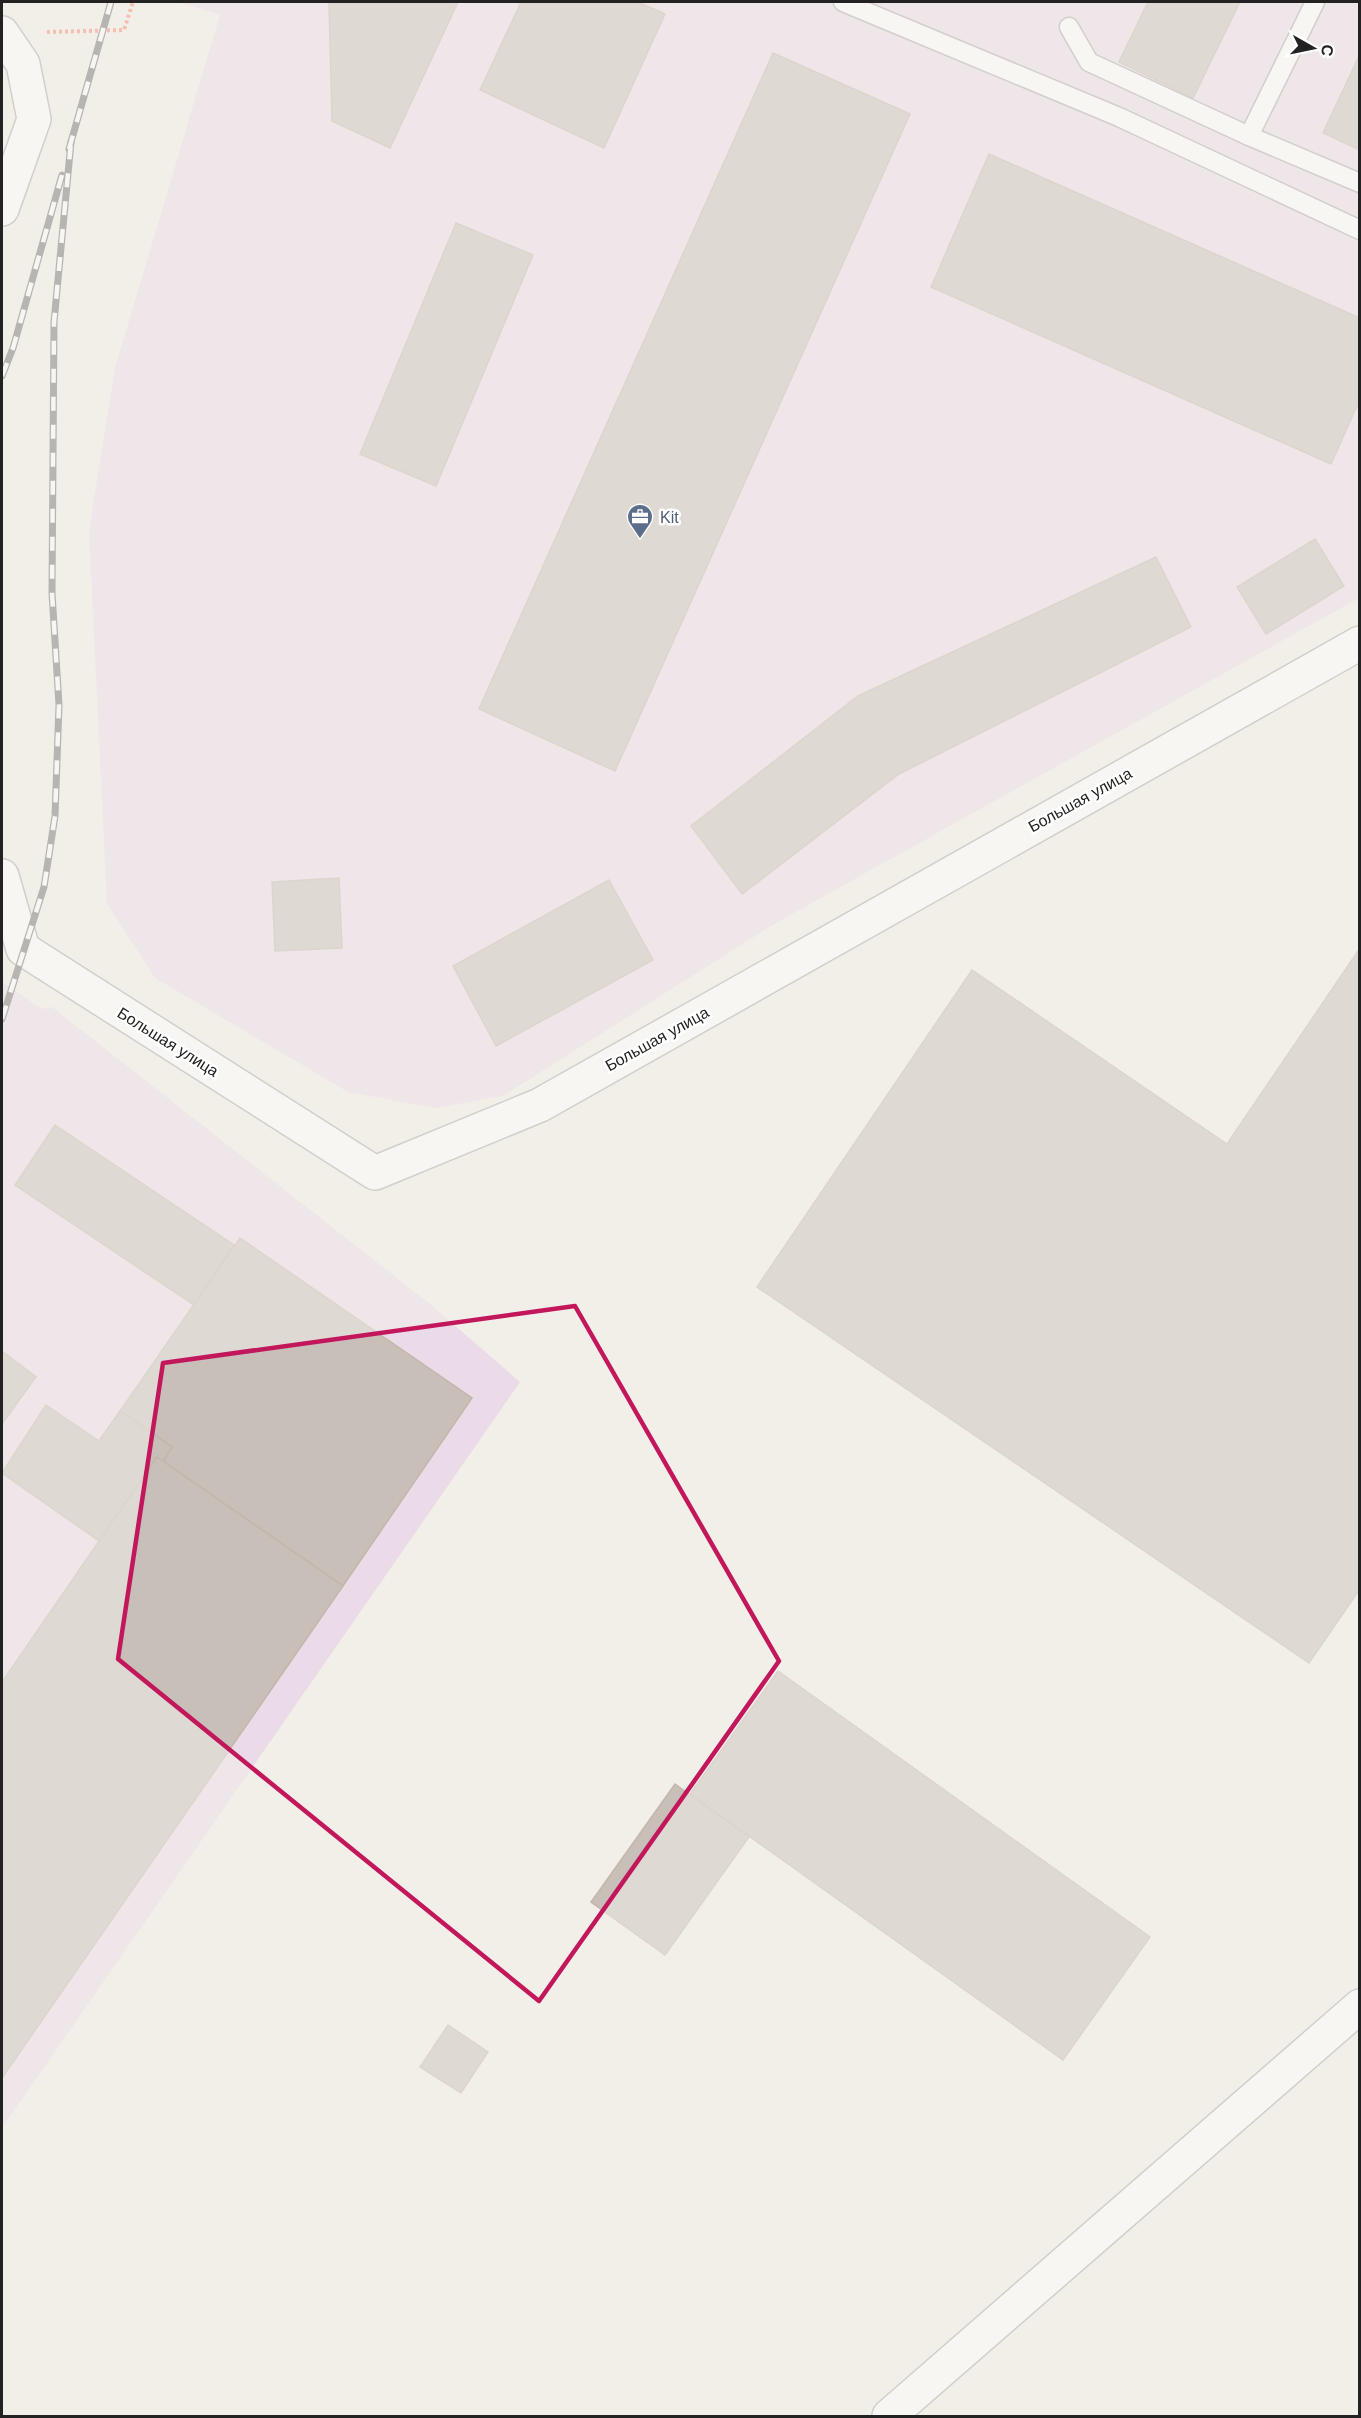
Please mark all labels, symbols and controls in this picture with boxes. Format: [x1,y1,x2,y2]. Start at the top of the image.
north arrow [1283,18,1343,78]
text: С [1318,43,1337,58]
office icon: Kit [625,502,655,540]
place label: Kit [660,509,679,526]
street label: Большая улица [1025,765,1135,835]
street label: Большая улица [115,1004,222,1080]
street label: Большая улица [602,1004,712,1074]

